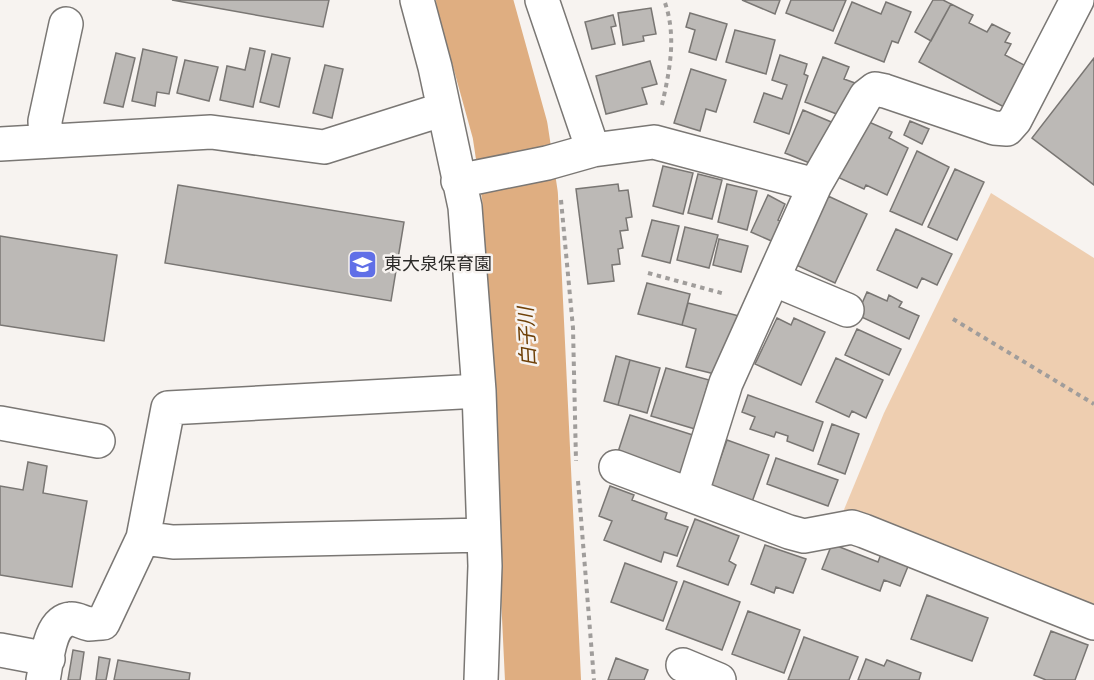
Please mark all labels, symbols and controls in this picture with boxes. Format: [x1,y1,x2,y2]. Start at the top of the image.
school or university icon: 東大泉保育園 [347,248,379,280]
place label: 東大泉保育園 [384,252,492,274]
water label: 白子川 [512,304,540,368]

